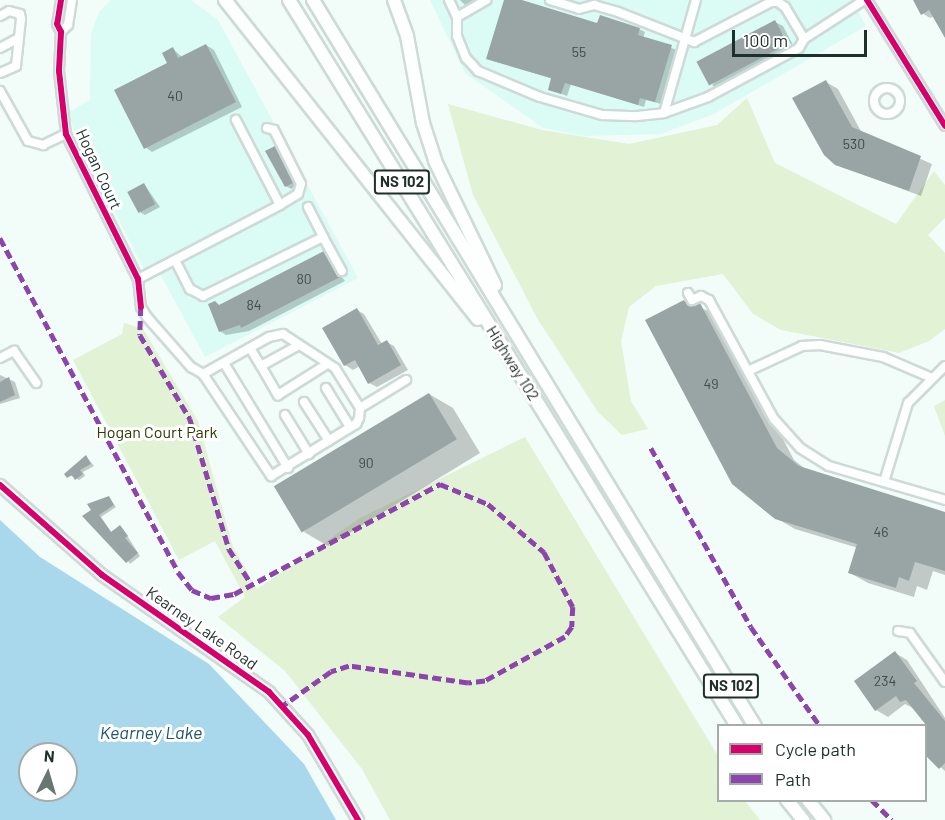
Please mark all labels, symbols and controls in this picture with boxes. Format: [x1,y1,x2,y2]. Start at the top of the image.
scale bar [735,18,870,56]
text: 100 m [743,29,788,51]
house number: 55 [572,44,586,60]
house number: 40 [167,88,183,104]
street label: Hogan Court [72,126,126,212]
house number: 530 [843,136,865,152]
road number: NS 102 [374,170,430,194]
house number: 80 [296,271,312,287]
house number: 84 [246,297,262,313]
street label: Highway 102 [482,322,544,404]
house number: 49 [703,376,719,392]
park label: Hogan Court Park [96,422,218,442]
house number: 90 [358,455,374,471]
house number: 46 [874,524,888,540]
street label: Kearney Lake Road [143,582,261,674]
house number: 234 [874,673,896,689]
road number: NS 102 [702,674,760,698]
water label: Kearney Lake [100,721,202,743]
legend [717,724,927,802]
text: Cycle path [775,738,856,760]
north arrow [18,742,78,802]
text: N [43,746,56,765]
text: Path [775,768,811,790]

